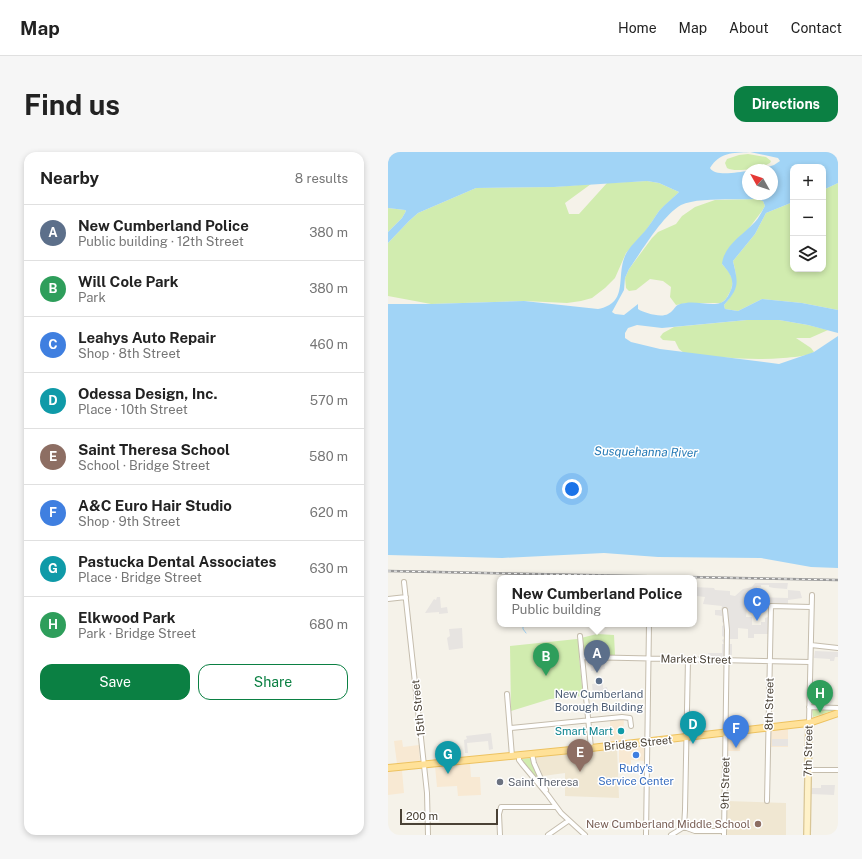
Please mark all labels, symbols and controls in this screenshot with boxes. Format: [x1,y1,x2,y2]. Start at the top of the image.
text: Map [20,17,60,39]
text: Home [618,20,657,36]
text: Map [679,20,707,36]
text: About [729,20,769,36]
text: Contact [791,20,842,36]
button: Directions [734,86,838,122]
text: Find us [24,88,120,121]
north arrow [742,164,778,200]
map controls [790,164,826,272]
button: + [790,164,826,200]
text: Nearby [40,168,99,188]
text: 8 results [295,171,348,186]
button: − [790,200,826,236]
text: New Cumberland Police [78,217,249,234]
text: A [48,225,58,240]
text: 380 m [309,225,348,240]
text: Public building · 12th Street [78,234,244,249]
button: layers [790,236,826,272]
text: Will Cole Park [78,273,178,290]
text: B [49,281,57,296]
text: 380 m [309,281,348,296]
text: Park [78,290,106,305]
text: Leahys Auto Repair [78,329,216,346]
text: C [48,337,58,352]
text: 460 m [309,337,348,352]
text: Shop · 8th Street [78,346,181,361]
text: Odessa Design, Inc. [78,385,218,402]
text: D [48,393,58,408]
text: 570 m [310,393,348,408]
text: Place · 10th Street [78,402,188,417]
text: Saint Theresa School [78,441,230,458]
water label: Susquehanna River [594,444,699,460]
text: E [49,449,57,464]
text: 580 m [309,449,348,464]
text: School · Bridge Street [78,458,210,473]
your location [562,479,582,499]
text: A&C Euro Hair Studio [78,497,232,514]
text: F [49,505,57,520]
text: 620 m [310,505,348,520]
text: Shop · 9th Street [78,514,180,529]
text: Pastucka Dental Associates [78,553,277,570]
text: G [48,561,58,576]
text: 630 m [310,561,348,576]
text: Place · Bridge Street [78,570,202,585]
popup [497,575,697,627]
text: New Cumberland Police [512,585,682,602]
pin: C [744,588,770,621]
text: Public building [512,602,601,617]
text: Elkwood Park [78,609,176,626]
text: H [48,617,58,632]
text: 680 m [309,617,348,632]
text: Park · Bridge Street [78,626,196,641]
pin: A [584,640,610,673]
pin: B [533,643,559,676]
street label: Market Street [660,652,732,666]
button: Save [40,664,190,700]
button: Share [198,664,348,700]
marker: New Cumberland Borough Building [594,676,604,686]
street label: 8th Street [763,678,775,730]
street label: 15th Street [409,679,427,737]
pin: H [807,680,833,713]
place label: New Cumberland Borough Building [555,688,643,713]
pin: D [680,711,706,744]
pin: F [723,715,749,748]
place label: Smart Mart [555,725,613,737]
street label: 7th Street [802,725,814,777]
marker: Smart Mart [616,726,626,736]
street label: Bridge Street [603,733,673,753]
pin: E [567,739,593,772]
pin: G [435,741,461,774]
marker: Rudy's Service Center [631,750,641,760]
street label: 9th Street [719,757,731,809]
place label: Rudy's Service Center [598,762,674,787]
place label: Saint Theresa [508,776,578,788]
marker: Saint Theresa [495,777,505,787]
scale bar [400,807,498,826]
text: 200 m [406,810,438,822]
place label: New Cumberland Middle School [586,818,750,830]
marker: New Cumberland Middle School [753,819,763,829]

